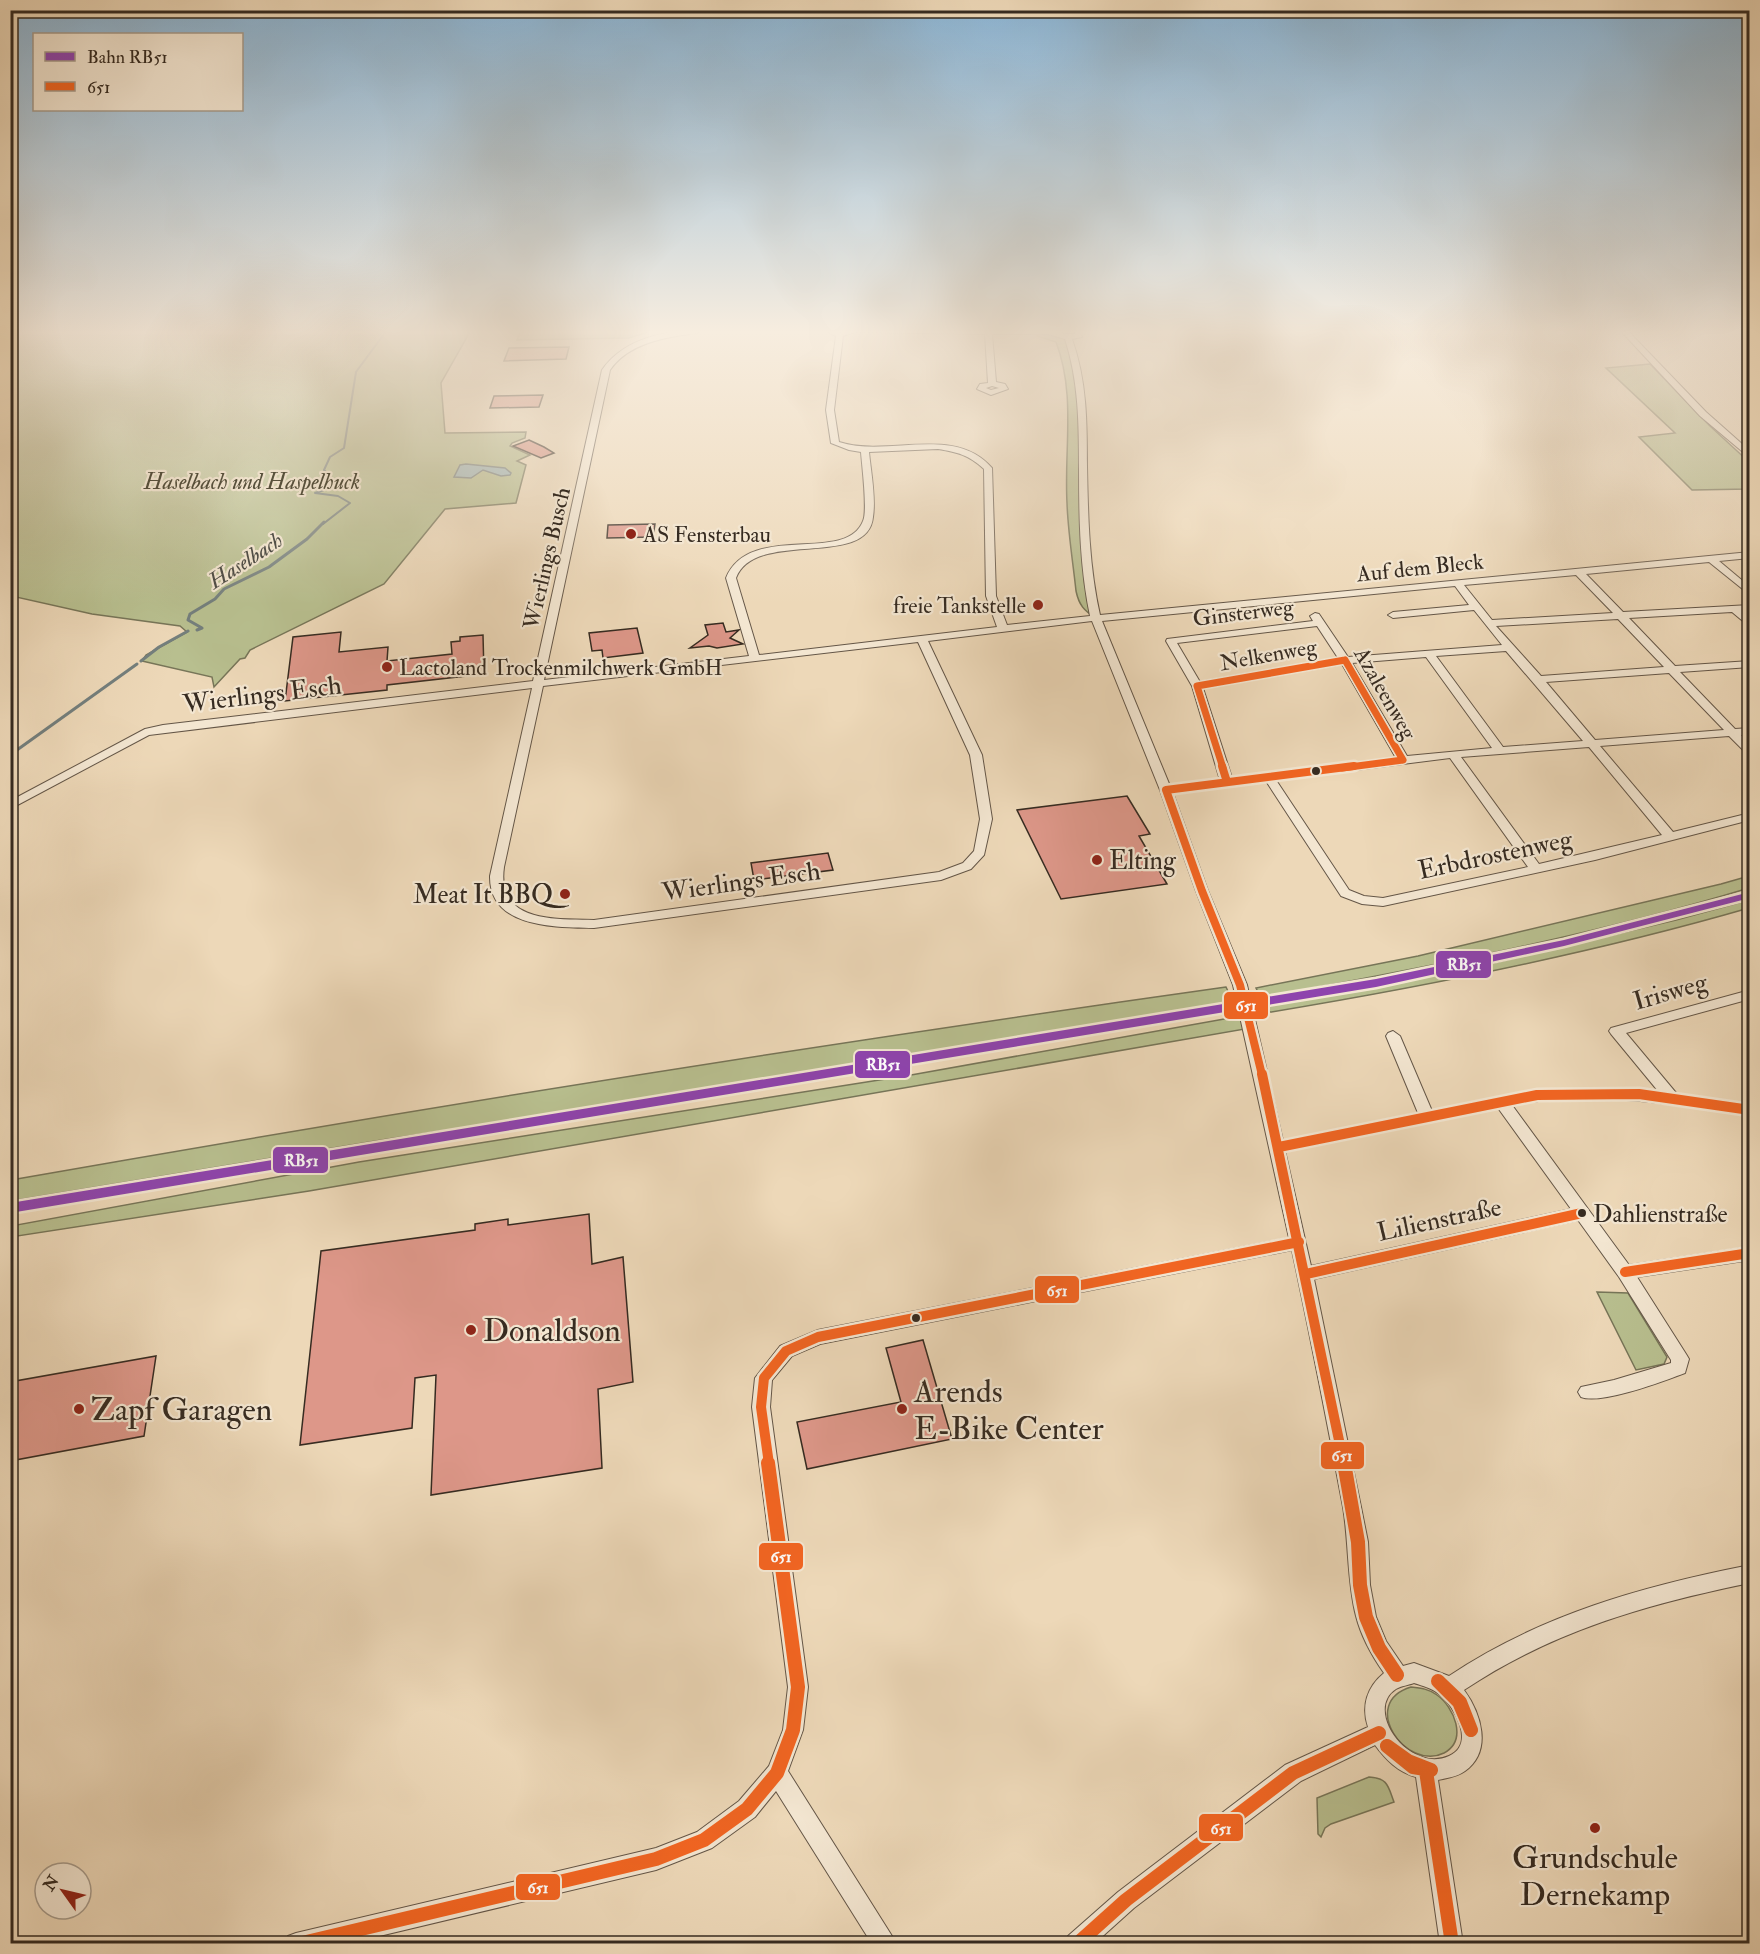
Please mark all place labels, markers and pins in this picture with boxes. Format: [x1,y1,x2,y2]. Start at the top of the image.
place label: AS Fensterbau [642,521,771,549]
marker: AS Fensterbau [624,527,638,541]
place label: freie Tankstelle [893,592,1026,620]
marker: freie Tankstelle [1031,598,1045,612]
place label: Lactoland Trockenmilchwerk GmbH [399,654,723,682]
marker: Lactoland Trockenmilchwerk GmbH [380,660,394,674]
unlabelled marker [1310,765,1322,777]
place label: Elting [1109,845,1177,877]
marker: Elting [1090,853,1104,867]
place label: Meat It BBQ [413,879,569,911]
marker: Meat It BBQ [558,887,572,901]
place label: Dahlienstraße [1593,1199,1728,1230]
marker: Dahlienstraße [1576,1207,1588,1219]
place label: Donaldson [483,1311,621,1351]
unlabelled marker [910,1312,922,1324]
marker: Donaldson [464,1323,478,1337]
place label: Arends E-Bike Center [913,1372,1104,1449]
place label: Zapf Garagen [91,1390,272,1430]
marker: Zapf Garagen [72,1402,86,1416]
marker: Arends E-Bike Center [895,1402,909,1416]
marker: Grundschule Dernekamp [1588,1821,1602,1835]
place label: Grundschule Dernekamp [1512,1838,1678,1915]

